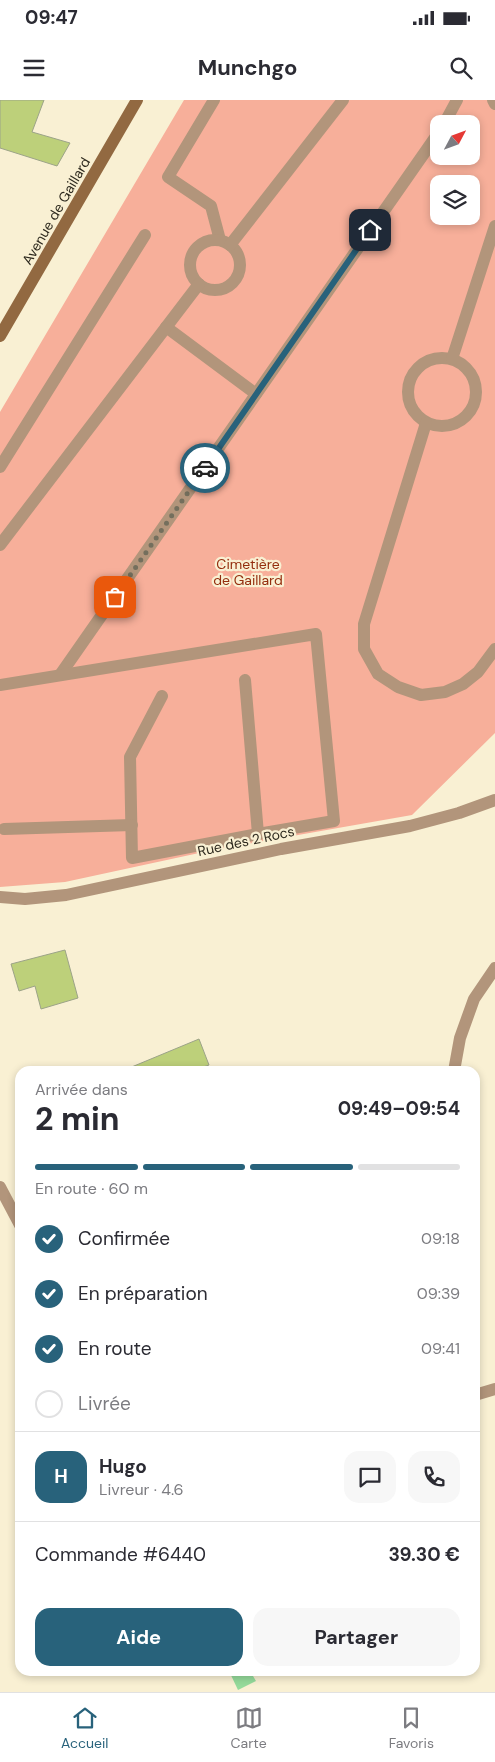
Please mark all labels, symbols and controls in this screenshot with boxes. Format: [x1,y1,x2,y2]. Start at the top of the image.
text: 09:47 [25,5,78,30]
text: Munchgo [198,53,297,82]
icon: menu [20,54,48,82]
icon: search [447,54,475,82]
north arrow [430,115,480,165]
map controls [430,115,480,225]
street label: Avenue de Gaillard [18,154,94,268]
button: layers [430,175,480,225]
pin [349,209,391,251]
icon: home [356,216,384,244]
courier [180,443,230,493]
icon: car [191,454,219,482]
park label: Cimetière de Gaillard [213,555,283,589]
pin [94,576,136,618]
icon: bag [101,583,129,611]
street label: Rue des 2 Rocs [196,822,296,860]
text: Arrivée dans [35,1079,128,1100]
text: 09:49–09:54 [338,1096,460,1121]
text: 2 min [35,1098,120,1140]
text: En route · 60 m [35,1178,148,1199]
icon: check [35,1225,63,1253]
text: Confirmée [78,1226,170,1251]
text: 09:18 [421,1228,460,1249]
icon: check [35,1280,63,1308]
text: En préparation [78,1281,208,1306]
text: 09:39 [417,1283,460,1304]
icon: check [35,1335,63,1363]
text: En route [78,1336,152,1361]
text: 09:41 [421,1338,460,1359]
text: Livrée [78,1391,131,1416]
button: chat [344,1451,396,1503]
button: phone [408,1451,460,1503]
text: Hugo [99,1454,147,1479]
text: H [54,1464,68,1489]
text: Livreur · 4.6 [99,1479,184,1500]
text: Commande #6440 [35,1542,206,1567]
text: 39.30 € [388,1542,460,1567]
button: Aide [35,1608,243,1666]
button: Partager [253,1608,460,1666]
tab: Accueil [61,1704,108,1752]
tab: Carte [231,1704,267,1752]
tab: Favoris [389,1704,434,1752]

